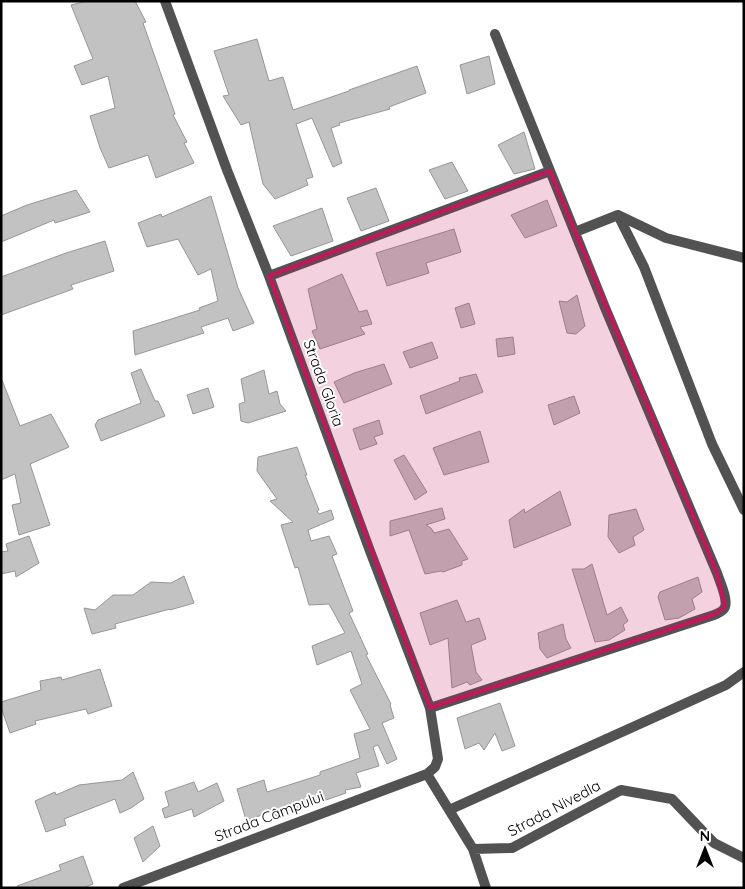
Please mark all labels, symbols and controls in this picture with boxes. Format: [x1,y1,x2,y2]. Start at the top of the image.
street label: Strada Gloria [299,337,349,429]
street label: Strada Nivedla [504,776,604,840]
street label: Strada Câmpului [212,786,326,846]
north arrow [680,824,730,874]
text: N [700,827,710,845]

